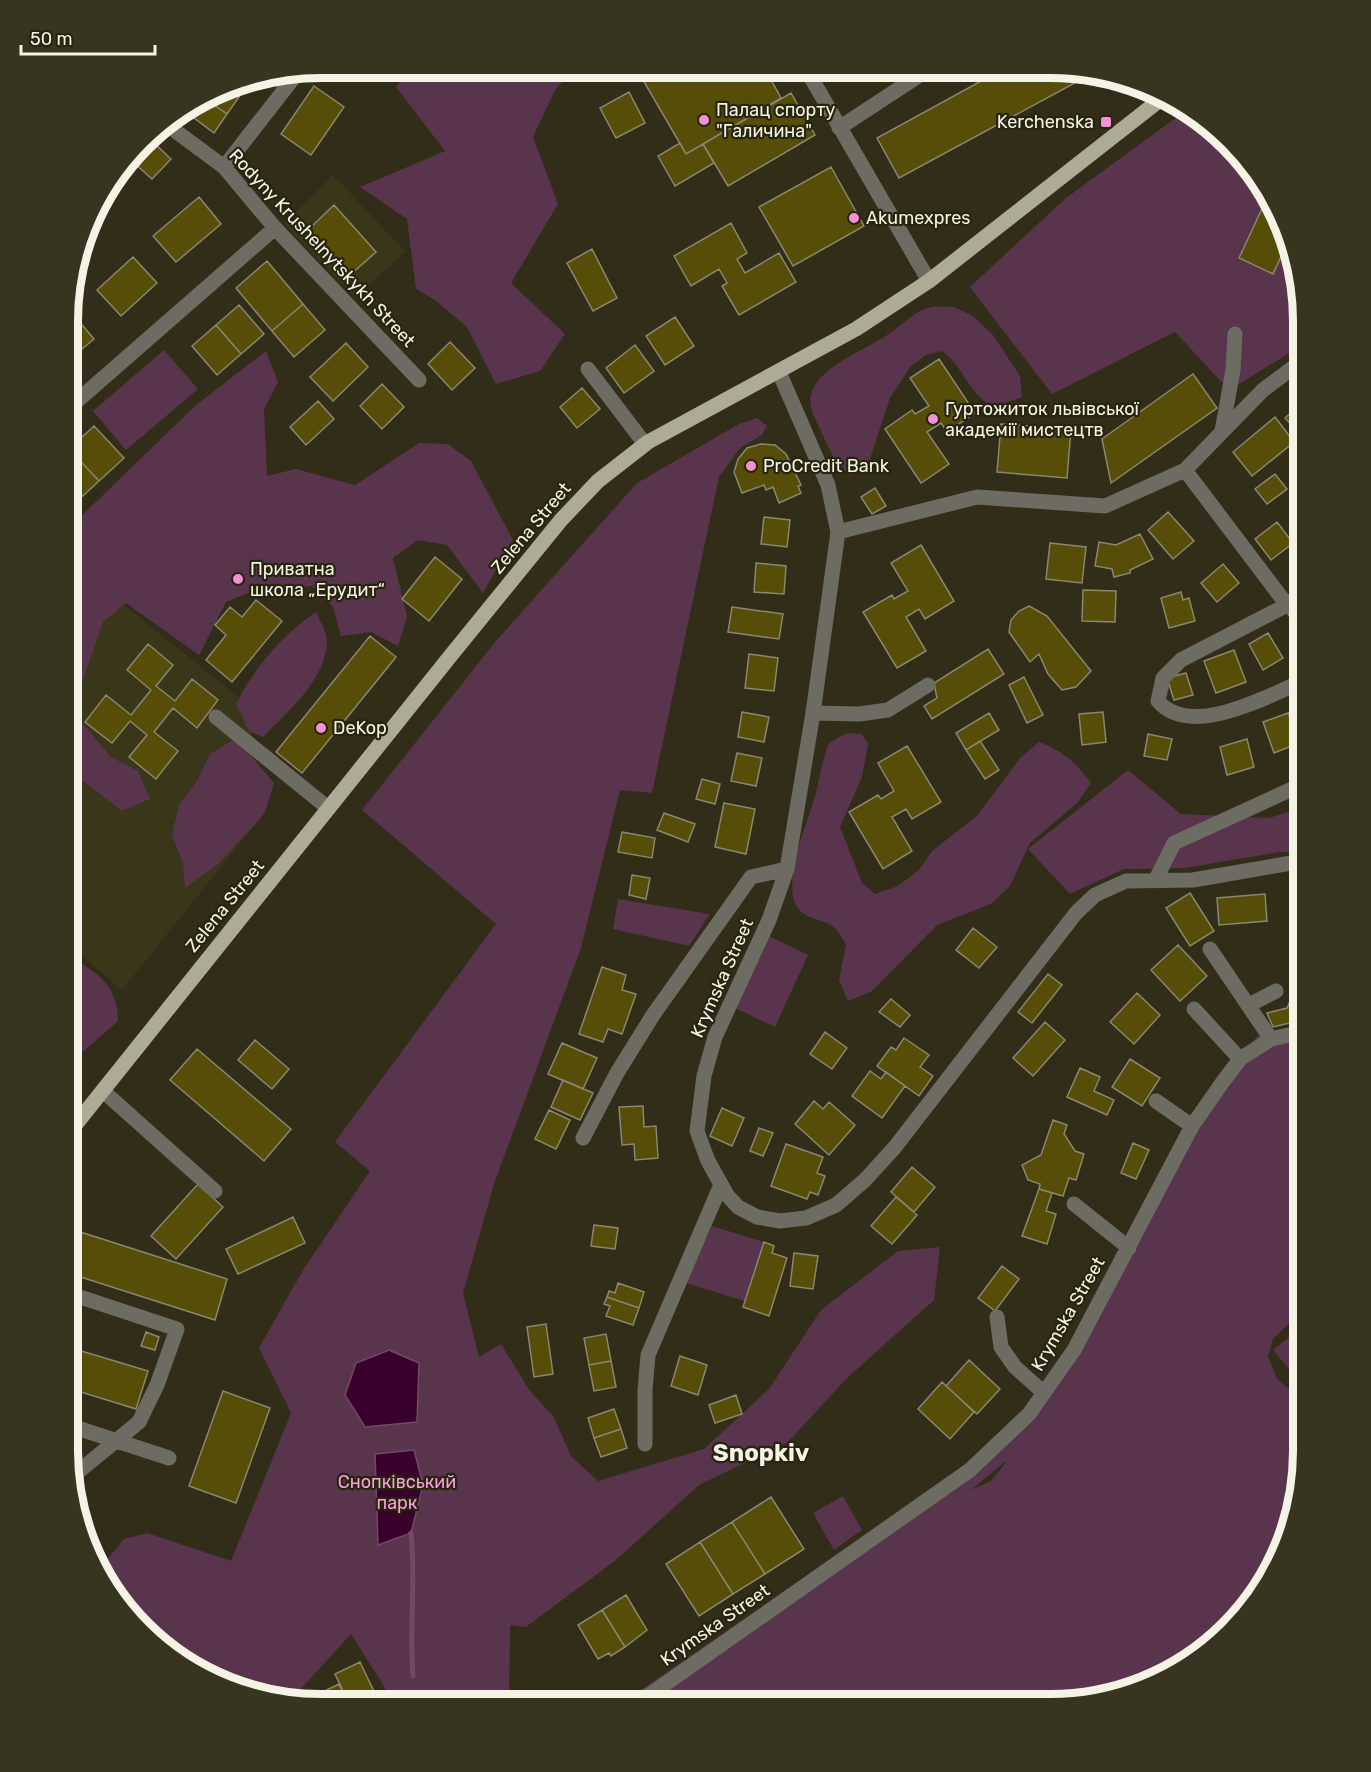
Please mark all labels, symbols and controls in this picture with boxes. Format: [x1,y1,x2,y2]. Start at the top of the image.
scale bar [21,18,154,56]
text: 50 m [30,28,73,50]
place label: Палац спорту "Галичина" [716,99,836,142]
place label: Kerchenska [997,111,1094,133]
marker: Палац спорту "Галичина" [697,113,711,127]
marker: Kerchenska [1099,115,1113,129]
street label: Rodyny Krushelnytskykh Street [224,144,420,352]
place label: Akumexpres [866,207,970,229]
marker: Akumexpres [847,211,861,225]
place label: Гуртожиток львівської академії мистецтв [945,398,1140,441]
marker: Гуртожиток львівської академії мистецтв [926,412,940,426]
place label: ProCredit Bank [763,455,890,477]
marker: ProCredit Bank [744,459,758,473]
street label: Zelena Street [486,478,576,578]
place label: Приватна школа „Ерудит“ [250,558,385,601]
marker: Приватна школа „Ерудит“ [231,572,245,586]
place label: DeKop [333,717,387,739]
marker: DeKop [314,721,328,735]
street label: Zelena Street [181,855,269,957]
street label: Krymska Street [686,915,758,1041]
street label: Krymska Street [1026,1253,1110,1375]
district label: Snopkiv [713,1439,809,1467]
park label: Снопківський парк [338,1471,456,1514]
street label: Krymska Street [656,1579,774,1671]

